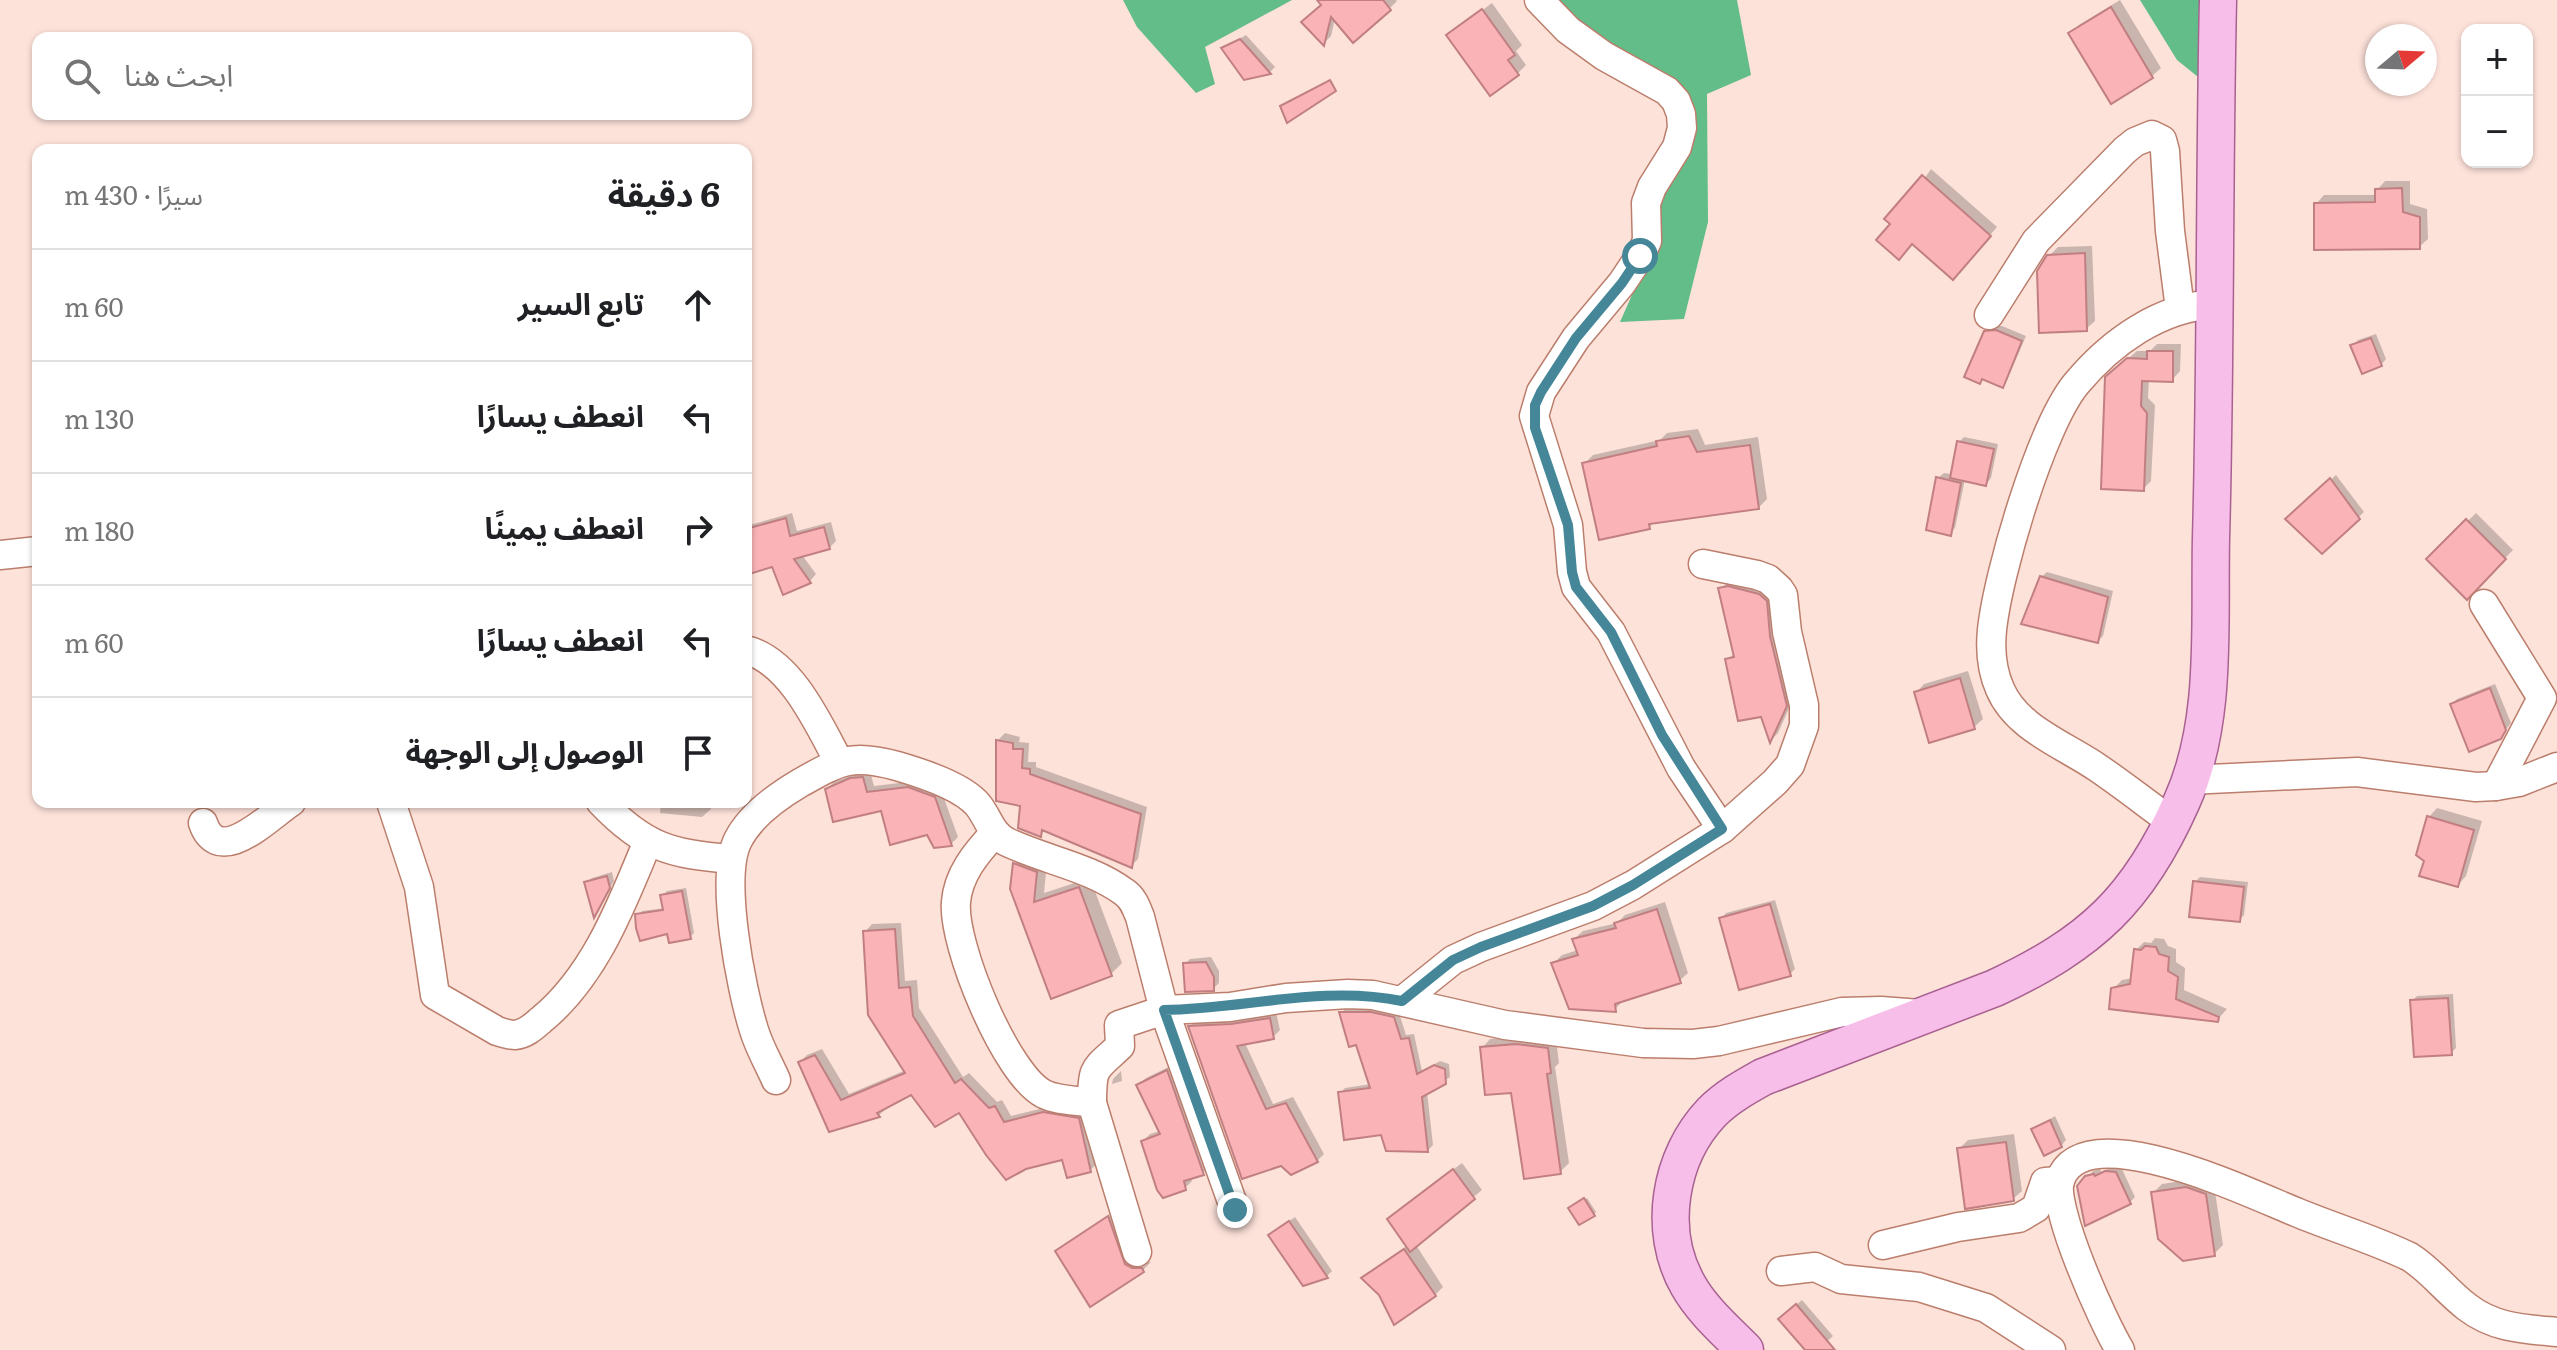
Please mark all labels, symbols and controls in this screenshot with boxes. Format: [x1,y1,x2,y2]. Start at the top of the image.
north arrow [2365,24,2437,96]
map controls [2461,24,2533,168]
button: + [2461,24,2533,96]
search box [32,32,752,120]
text: ابحث هنا [124,51,233,95]
icon: search [60,54,104,98]
button: − [2461,96,2533,168]
text: 6 دقيقة [608,167,720,217]
text: سيرًا · 430 m [64,174,203,213]
route start [1622,238,1658,274]
text: تابع السير [518,280,644,324]
icon: ahead [676,283,720,327]
text: 60 m [64,286,123,325]
text: انعطف يسارًا [477,392,644,436]
icon: left [676,395,720,439]
text: 130 m [64,398,134,437]
text: انعطف يمينًا [485,504,644,548]
icon: right [676,507,720,551]
text: 180 m [64,510,134,549]
text: انعطف يسارًا [477,616,644,660]
icon: left [676,619,720,663]
text: 60 m [64,622,123,661]
text: الوصول إلى الوجهة [405,728,644,772]
icon: arrive [676,731,720,775]
route end [1217,1192,1253,1228]

